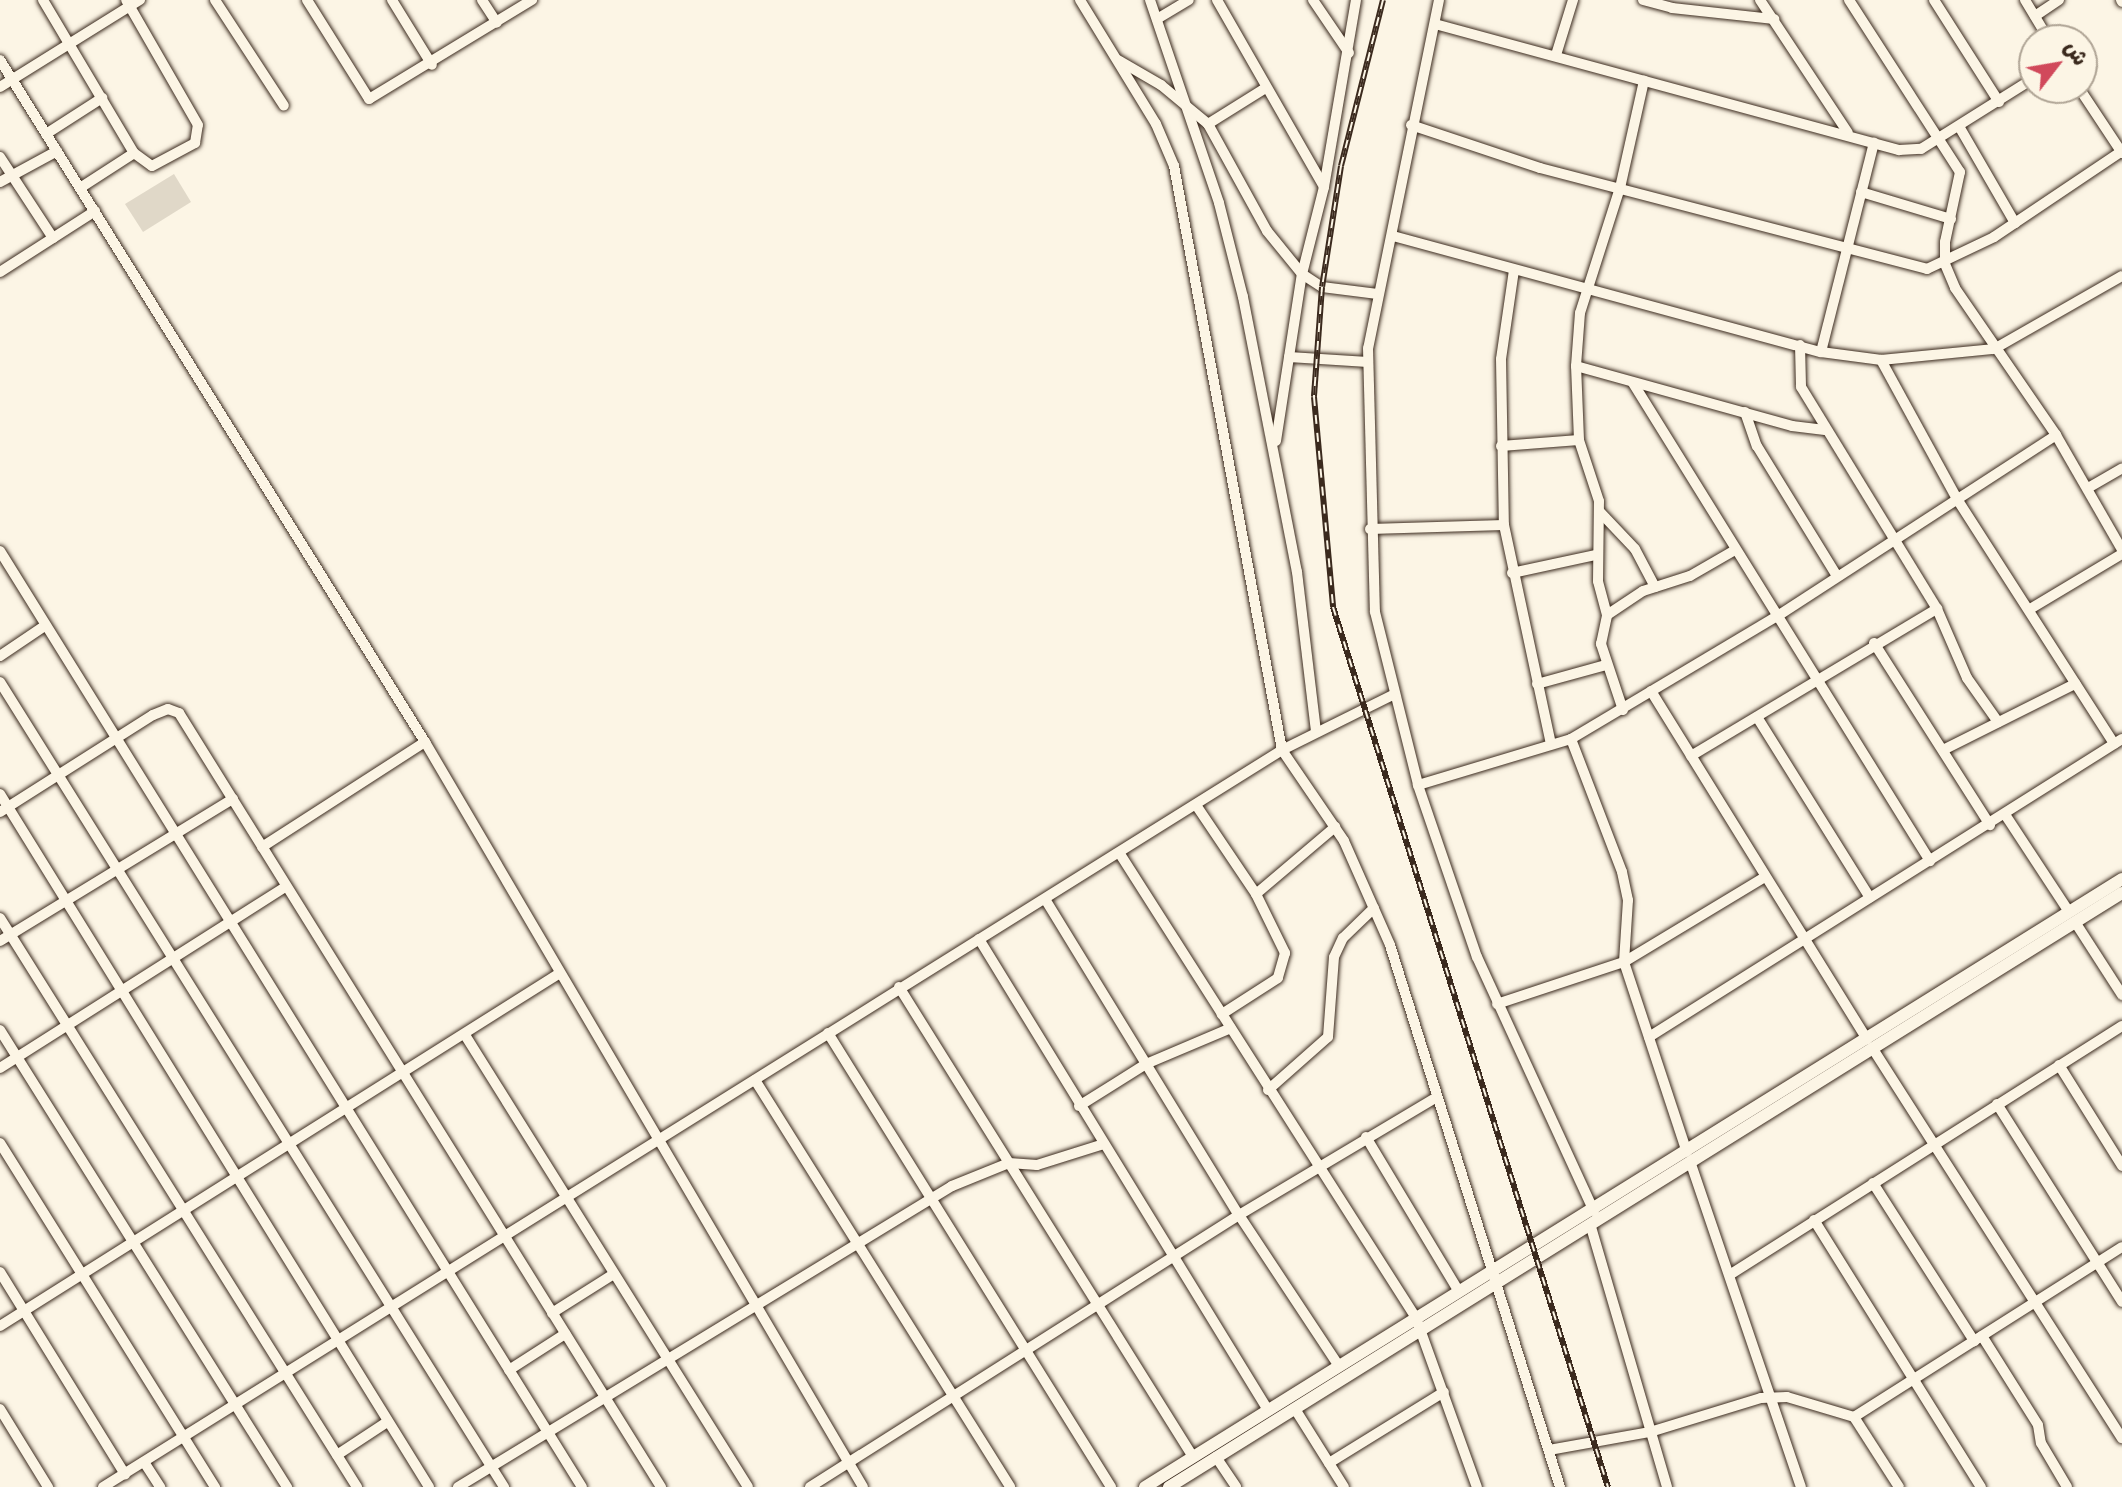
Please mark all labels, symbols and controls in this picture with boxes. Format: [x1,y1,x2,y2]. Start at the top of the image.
north arrow [2018,24,2098,104]
text: ش [2058,35,2096,71]

